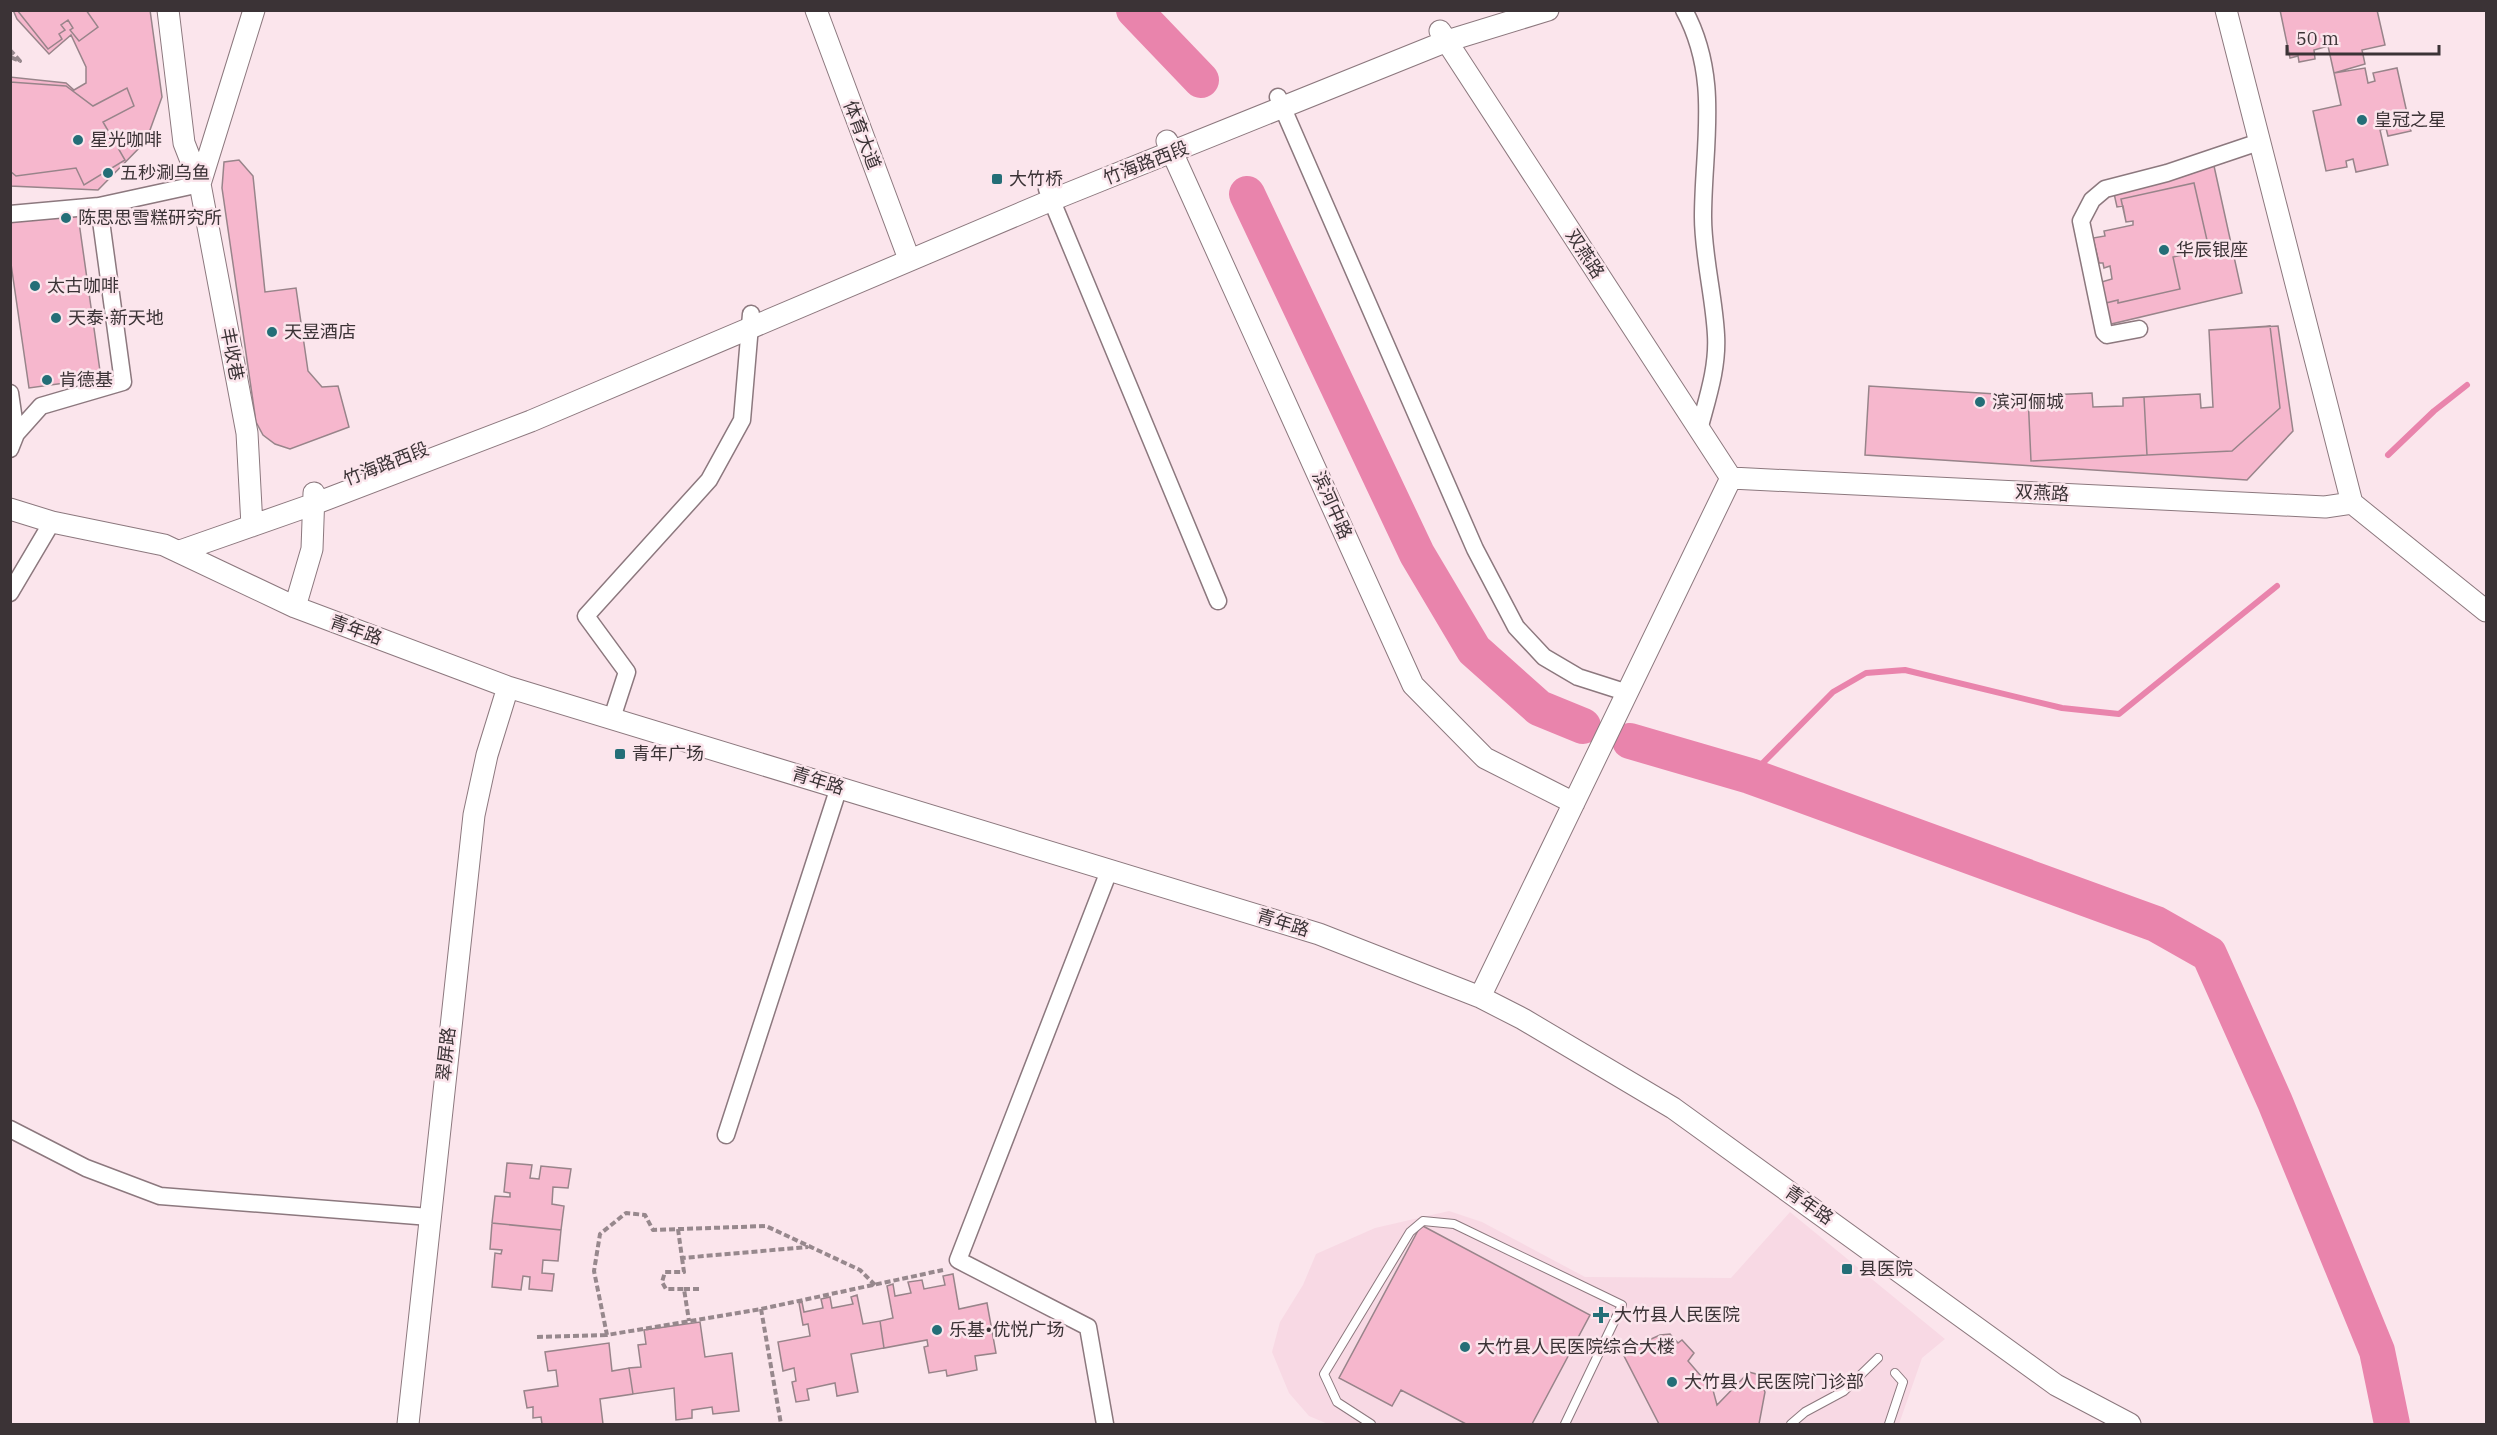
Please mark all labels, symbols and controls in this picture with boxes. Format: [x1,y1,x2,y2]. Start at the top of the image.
scale bar [2287,18,2438,56]
text: 50 m [2296,27,2339,50]
street label: 体育大道 [839,97,886,173]
place label: 皇冠之星 [2374,108,2446,131]
marker: 皇冠之星 [2355,113,2369,127]
place label: 星光咖啡 [90,128,162,151]
marker: 星光咖啡 [71,133,85,147]
street label: 竹海路西段 [1100,136,1192,189]
place label: 五秒涮乌鱼 [120,161,210,184]
marker: 五秒涮乌鱼 [101,166,115,180]
place label: 大竹桥 [1009,167,1063,190]
marker: 大竹桥 [990,172,1004,186]
place label: 陈思思雪糕研究所 [78,206,222,229]
marker: 陈思思雪糕研究所 [59,211,73,225]
street label: 双燕路 [1561,225,1610,283]
place label: 华辰银座 [2176,238,2248,261]
marker: 华辰银座 [2157,243,2171,257]
place label: 太古咖啡 [47,274,119,297]
marker: 太古咖啡 [28,279,42,293]
place label: 天泰·新天地 [68,306,164,329]
marker: 天泰·新天地 [49,311,63,325]
place label: 天昱酒店 [284,320,356,343]
street label: 丰收巷 [216,325,249,383]
marker: 天昱酒店 [265,325,279,339]
place label: 肯德基 [59,368,113,391]
marker: 肯德基 [40,373,54,387]
place label: 滨河俪城 [1992,390,2064,413]
marker: 滨河俪城 [1973,395,1987,409]
street label: 竹海路西段 [340,437,432,490]
street label: 滨河中路 [1307,467,1358,542]
street label: 双燕路 [2014,480,2070,505]
street label: 青年路 [327,609,385,650]
place label: 青年广场 [632,742,704,765]
marker: 青年广场 [613,747,627,761]
street label: 青年路 [789,762,847,799]
street label: 青年路 [1254,904,1312,941]
street label: 翠屏路 [431,1026,460,1082]
street label: 青年路 [1781,1180,1838,1229]
place label: 县医院 [1859,1257,1913,1280]
marker: 县医院 [1840,1262,1854,1276]
place label: 大竹县人民医院 [1614,1303,1740,1326]
marker: 大竹县人民医院 [1592,1306,1610,1324]
place label: 乐基•优悦广场 [949,1318,1065,1341]
marker: 乐基•优悦广场 [930,1323,944,1337]
place label: 大竹县人民医院综合大楼 [1477,1335,1675,1358]
marker: 大竹县人民医院综合大楼 [1458,1340,1472,1354]
place label: 大竹县人民医院门诊部 [1684,1370,1864,1393]
marker: 大竹县人民医院门诊部 [1665,1375,1679,1389]

